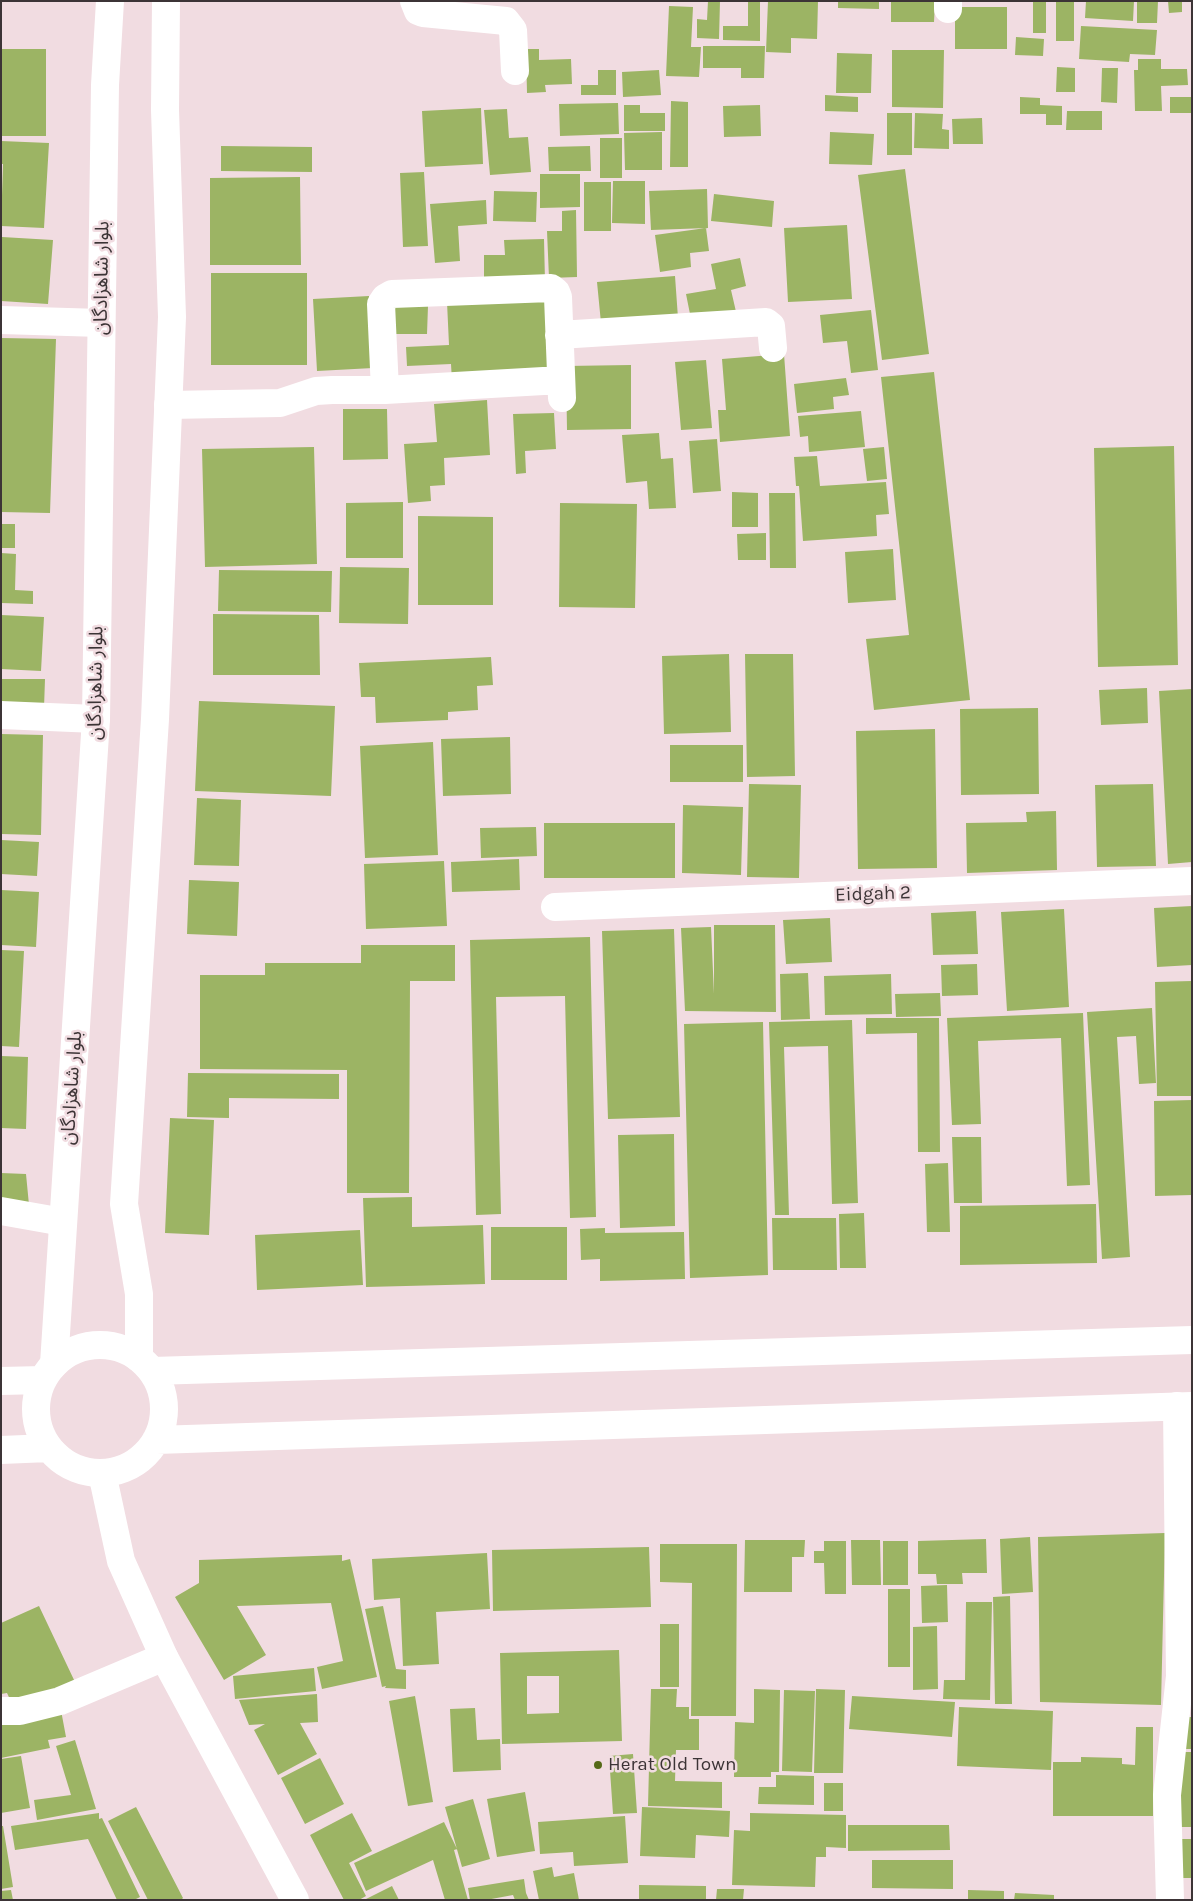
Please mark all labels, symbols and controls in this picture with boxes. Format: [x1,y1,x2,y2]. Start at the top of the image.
street label: بلوار شاهزادگان [90,221,114,335]
street label: بلوار شاهزادگان [84,626,108,740]
street label: Eidgah 2 [835,881,911,907]
street label: بلوار شاهزادگان [57,1030,87,1146]
place label: Herat Old Town [608,1754,736,1776]
marker: Herat Old Town [592,1759,604,1771]

